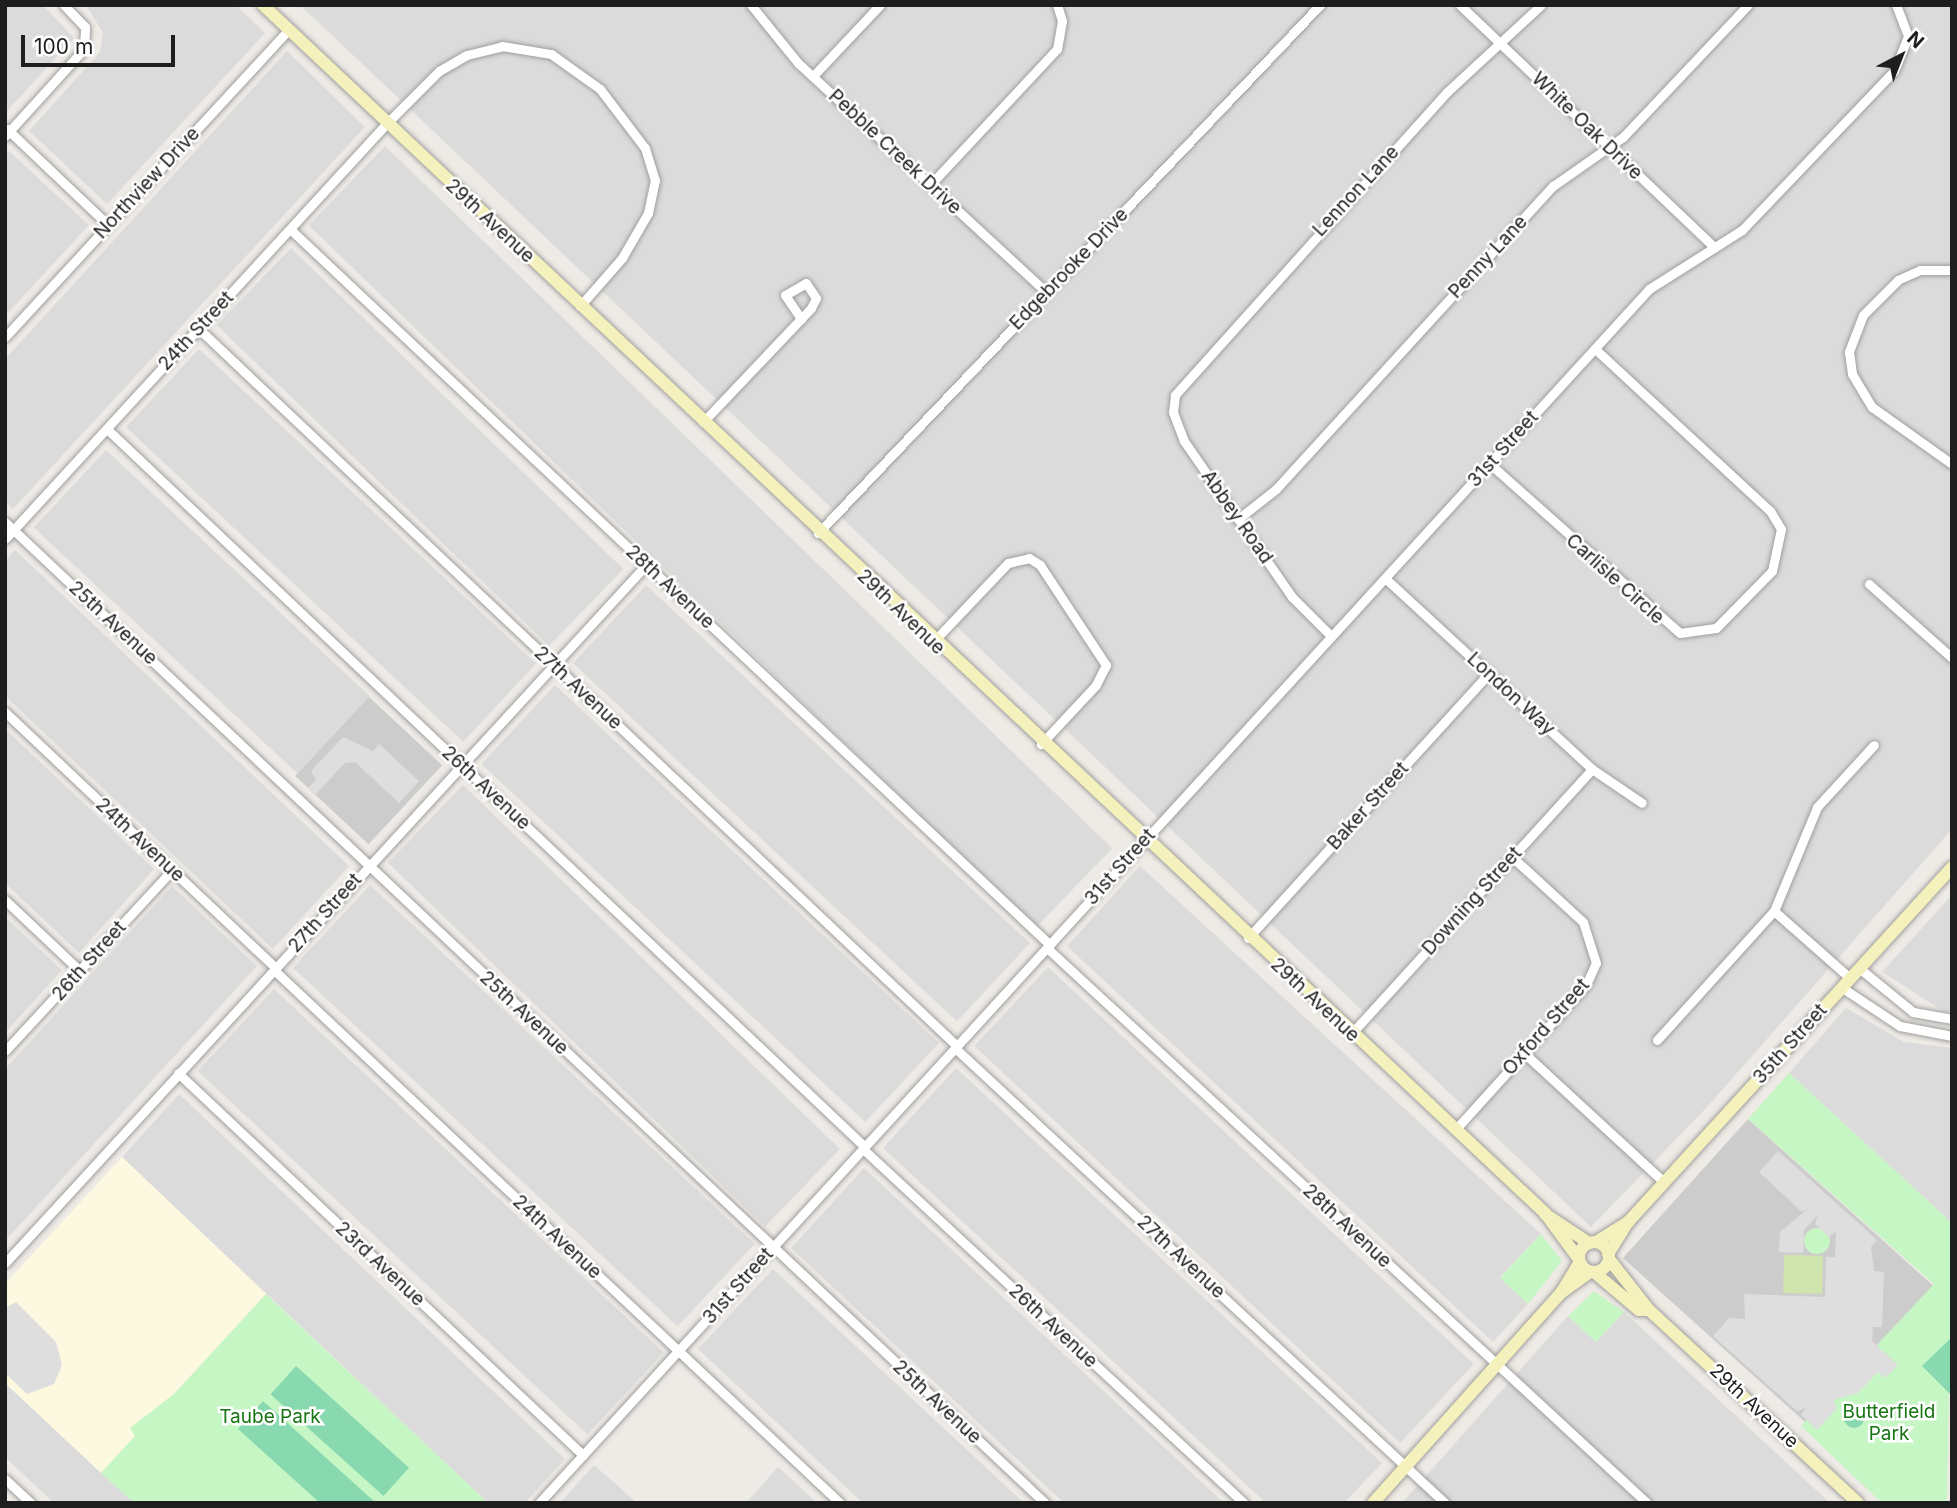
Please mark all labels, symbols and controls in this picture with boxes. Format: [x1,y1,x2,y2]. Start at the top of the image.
scale bar [24,21,178,65]
north arrow [1866,21,1936,91]
text: N [1902,27,1928,53]
text: 100 m [34,34,93,59]
street label: White Oak Drive [1527,67,1647,185]
street label: Pebble Creek Drive [824,85,966,219]
street label: Northview Drive [89,122,205,244]
street label: Lennon Lane [1308,141,1404,241]
street label: 29th Avenue [441,174,539,268]
street label: Edgebrooke Drive [1005,203,1133,335]
street label: Penny Lane [1444,211,1532,303]
street label: 24th Street [154,287,238,375]
street label: 31st Street [1463,406,1543,492]
street label: Abbey Road [1196,466,1278,568]
street label: Carlisle Circle [1561,529,1669,629]
street label: 28th Avenue [621,540,719,634]
street label: 29th Avenue [852,564,950,660]
street label: 25th Avenue [64,576,162,670]
street label: 27th Avenue [529,642,627,734]
street label: London Way [1462,648,1560,740]
street label: 26th Avenue [437,741,535,835]
street label: Baker Street [1323,757,1413,855]
street label: 24th Avenue [91,793,189,887]
street label: 31st Street [1080,824,1160,910]
street label: Downing Street [1417,842,1527,960]
street label: 27th Street [283,869,367,957]
street label: 26th Street [47,916,131,1006]
street label: 29th Avenue [1266,953,1364,1047]
street label: 25th Avenue [475,966,573,1060]
street label: Oxford Street [1498,974,1594,1080]
street label: 35th Street [1748,999,1832,1089]
street label: 28th Avenue [1298,1179,1396,1273]
street label: 24th Avenue [508,1190,606,1284]
street label: 27th Avenue [1132,1211,1230,1303]
street label: 23rd Avenue [331,1217,429,1311]
street label: 31st Street [698,1243,778,1329]
street label: 26th Avenue [1004,1279,1102,1373]
street label: 25th Avenue [888,1355,986,1449]
street label: 29th Avenue [1705,1359,1803,1453]
park label: Butterfield Park [1843,1401,1935,1445]
park label: Taube Park [219,1406,321,1428]

